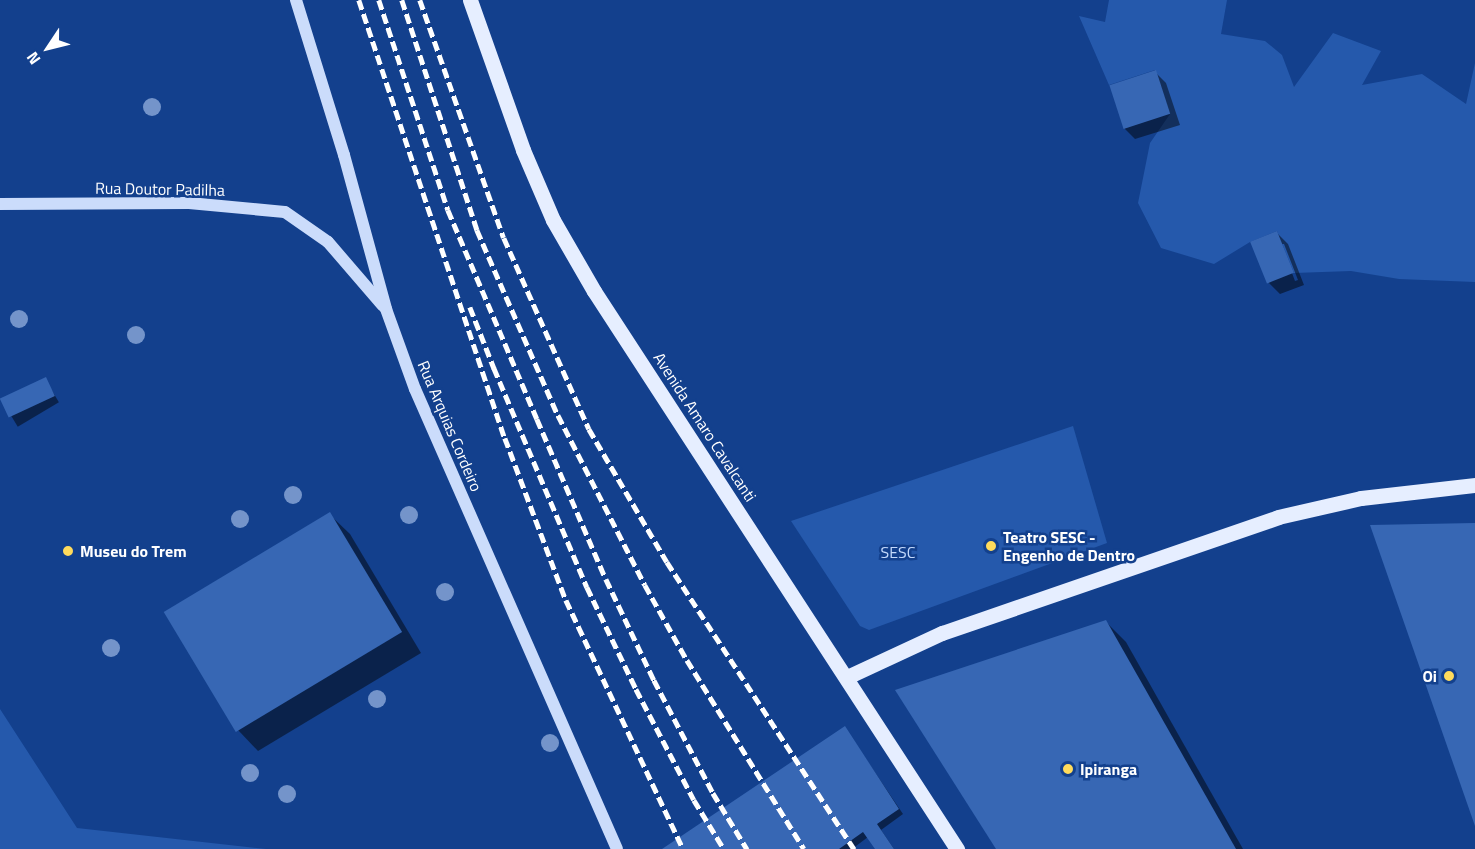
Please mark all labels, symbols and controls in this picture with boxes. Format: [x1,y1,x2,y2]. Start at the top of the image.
north arrow [18,18,78,78]
text: N [20,47,46,70]
street label: Rua Doutor Padilha [95,178,225,200]
street label: Avenida Amaro Cavalcanti [650,349,760,505]
street label: Rua Arquias Cordeiro [414,358,486,494]
place label: Teatro SESC - Engenho de Dentro [1003,527,1135,565]
marker: Teatro SESC - Engenho de Dentro [984,539,998,553]
place label: Museu do Trem [80,541,187,561]
park label: SESC [881,542,915,562]
marker: Museu do Trem [61,544,75,558]
place label: Oi [1422,666,1437,686]
marker: Oi [1442,669,1456,683]
place label: Ipiranga [1080,759,1137,779]
marker: Ipiranga [1061,762,1075,776]

